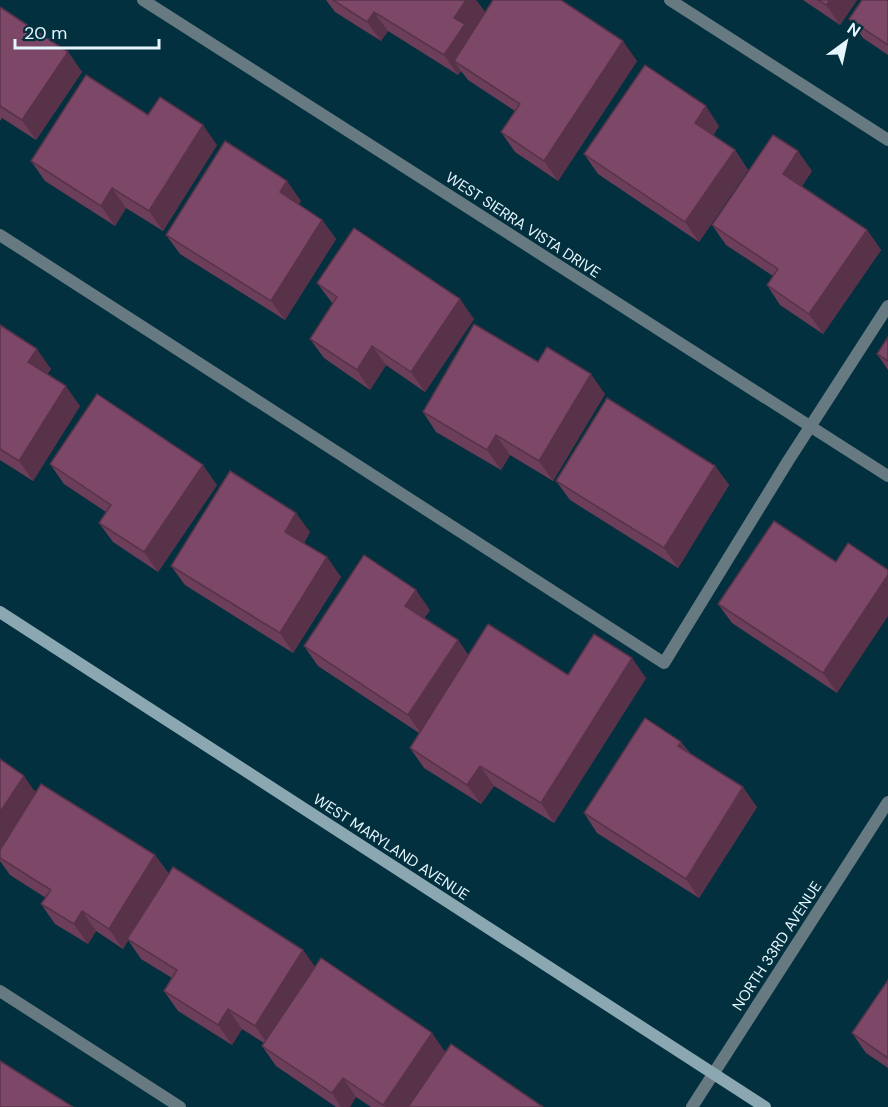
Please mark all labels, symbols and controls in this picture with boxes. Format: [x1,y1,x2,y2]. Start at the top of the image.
scale bar [15,12,159,50]
north arrow [816,12,876,72]
text: N [843,18,865,42]
text: 20 m [24,21,67,45]
street label: WEST SIERRA VISTA DRIVE [442,167,604,283]
street label: WEST MARYLAND AVENUE [309,789,473,905]
street label: NORTH 33RD AVENUE [728,878,826,1014]

